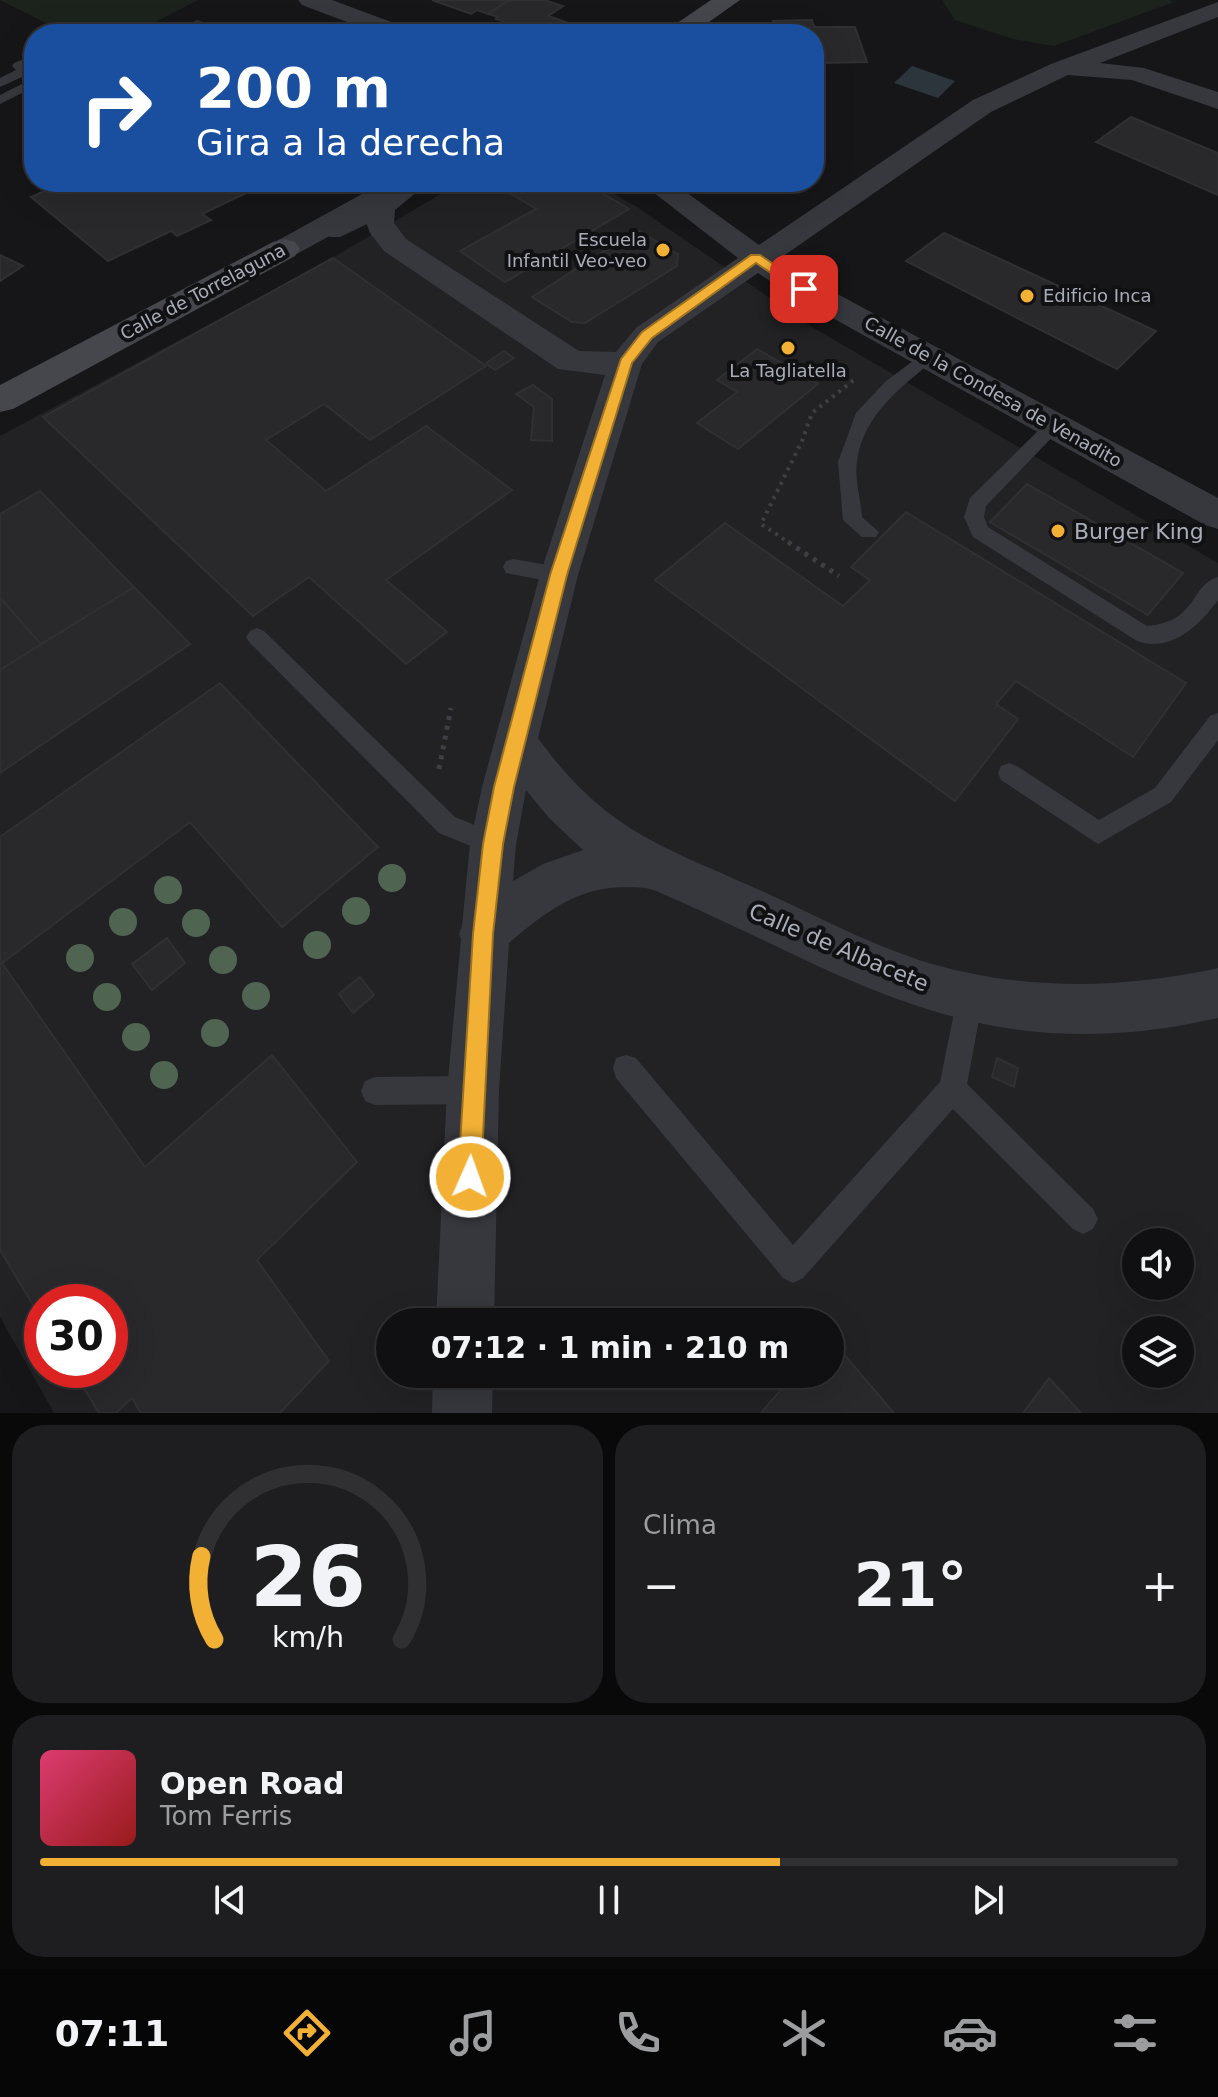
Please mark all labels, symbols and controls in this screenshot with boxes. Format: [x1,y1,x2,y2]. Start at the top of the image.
text: 200 m [196,55,391,120]
icon: right [64,56,168,160]
text: Gira a la derecha [196,122,505,163]
place label: Escuela Infantil Veo-veo [507,229,647,271]
street label: Calle de Torrelaguna [117,239,289,344]
marker: Escuela Infantil Veo-veo [654,241,672,259]
pin [770,255,838,323]
icon: arrive [782,267,826,311]
place label: Edificio Inca [1043,285,1151,306]
marker: Edificio Inca [1018,287,1036,305]
street label: Calle de la Condesa de Venadito [861,312,1126,471]
marker: La Tagliatella [779,339,797,357]
place label: La Tagliatella [729,360,847,381]
place label: Burger King [1074,519,1204,544]
marker: Burger King [1049,522,1067,540]
street label: Calle de Albacete [745,898,932,997]
position arrow [428,1135,512,1219]
map controls [1122,1228,1194,1388]
button: sound [1122,1228,1194,1300]
speed limit sign: 30 [24,1284,128,1388]
button: layers [1122,1316,1194,1388]
text: 07:12 · 1 min · 210 m [431,1330,789,1365]
text: Clima [643,1510,717,1540]
text: 26 [250,1529,365,1626]
text: 21° [854,1550,967,1620]
text: − [643,1560,680,1611]
text: + [1141,1560,1178,1611]
text: km/h [271,1620,344,1654]
text: Open Road [160,1766,345,1801]
text: Tom Ferris [160,1801,292,1831]
icon: previous [208,1878,252,1922]
icon: pause [587,1878,631,1922]
icon: next [966,1878,1010,1922]
icon: directions [279,2005,335,2061]
icon: music [445,2005,501,2061]
icon: phone [610,2005,666,2061]
icon: climate [776,2005,832,2061]
icon: car [942,2005,998,2061]
icon: filters [1107,2005,1163,2061]
text: 07:11 [55,2013,169,2054]

